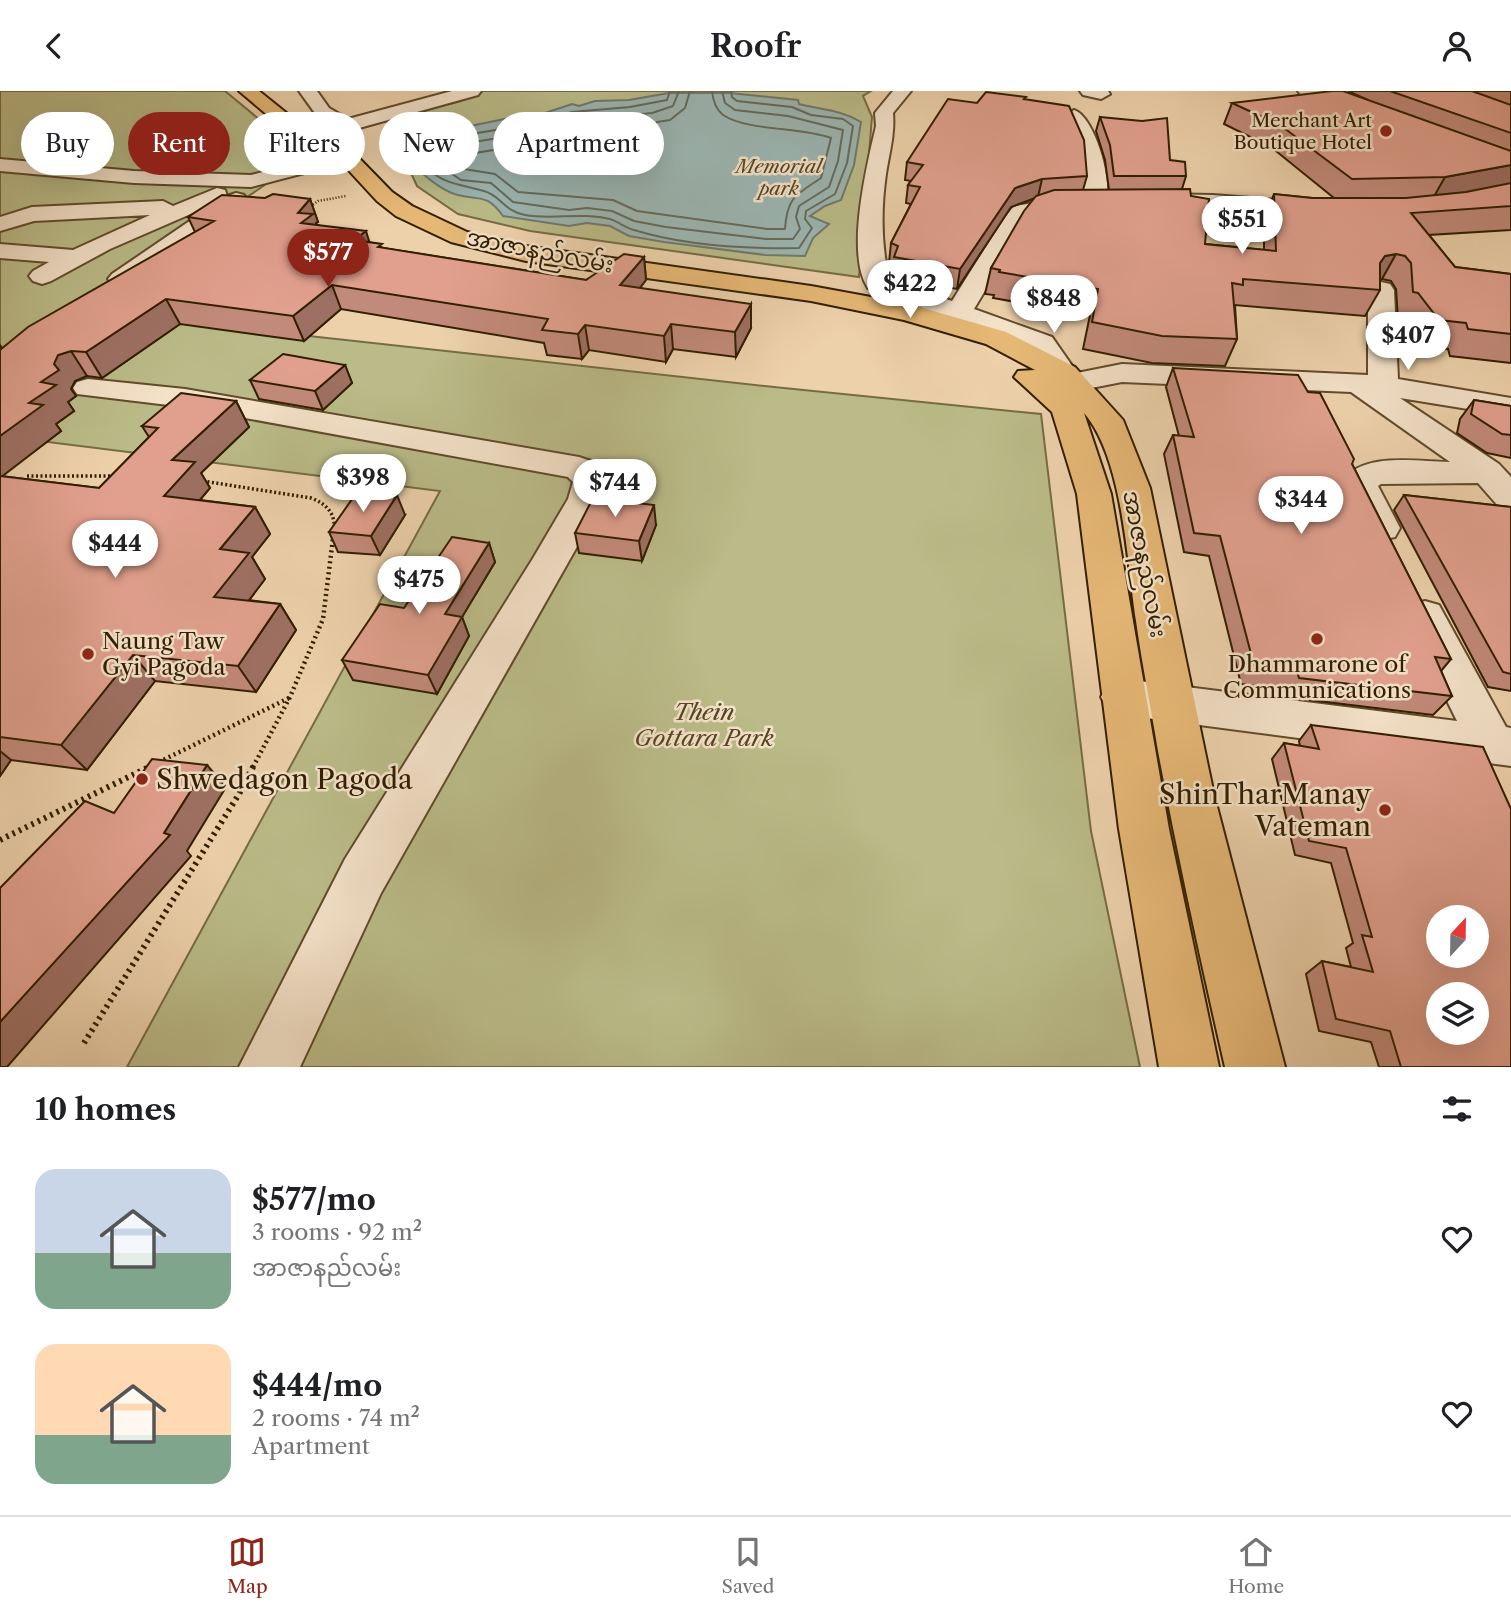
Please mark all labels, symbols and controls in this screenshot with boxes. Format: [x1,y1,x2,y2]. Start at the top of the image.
text: Roofr [710,26,801,65]
icon: back [35,27,73,65]
icon: person [1438,27,1476,65]
place label: Merchant Art Boutique Hotel [1234,109,1372,154]
chip: Buy [21,112,114,175]
chip: Rent [128,112,230,175]
chip: Filters [244,112,365,175]
chip: New [379,112,479,175]
chip: Apartment [493,112,664,175]
marker: Merchant Art Boutique Hotel [1378,123,1394,139]
park label: Memorial park [734,155,824,200]
pin: $551 [1201,197,1283,256]
text: $551 [1218,205,1266,233]
street label: အာဇာနည်လမ်း [463,221,616,284]
pin: $577 [287,229,369,289]
text: $577 [303,238,353,266]
pin: $422 [869,261,951,320]
text: $422 [883,269,937,297]
pin: $848 [1013,275,1095,335]
text: $848 [1027,284,1081,312]
pin: $407 [1367,313,1449,372]
text: $407 [1381,321,1435,349]
pin: $398 [322,455,404,514]
pin: $744 [574,459,656,519]
text: $398 [336,463,390,491]
text: $744 [589,468,641,496]
pin: $344 [1260,477,1342,536]
text: $344 [1274,485,1328,513]
street label: အာဇာနည်လမ်း [1112,488,1175,641]
pin: $444 [74,521,156,580]
text: $444 [88,529,142,557]
pin: $475 [378,557,460,616]
text: $475 [394,565,444,593]
place label: Naung Taw Gyi Pagoda [102,627,226,681]
marker: Dhammarone of Communications [1309,631,1325,647]
marker: Naung Taw Gyi Pagoda [80,646,96,662]
place label: Dhammarone of Communications [1223,650,1411,704]
park label: Thein Gottara Park [634,698,774,752]
place label: Shwedagon Pagoda [156,762,413,796]
marker: Shwedagon Pagoda [134,771,150,787]
place label: ShinTharManay Vateman [1159,777,1371,843]
marker: ShinTharManay Vateman [1377,802,1393,818]
north arrow [1426,905,1489,968]
map controls [1426,905,1489,1045]
button: layers [1426,982,1489,1045]
icon: filters [1438,1090,1476,1128]
text: 10 homes [35,1091,176,1128]
text: $577/mo [252,1181,376,1218]
icon: home [91,1197,175,1281]
text: 3 rooms · 92 m² [252,1218,422,1246]
icon: heart [1438,1220,1476,1258]
text: အာဇာနည်လမ်း [252,1254,401,1282]
text: $444/mo [252,1367,382,1404]
icon: home [91,1372,175,1456]
icon: heart [1438,1395,1476,1433]
text: 2 rooms · 74 m² [252,1404,420,1432]
text: Apartment [252,1432,370,1460]
tab: Map [227,1533,268,1598]
tab: Saved [722,1533,774,1598]
tab: Home [1228,1533,1284,1598]

